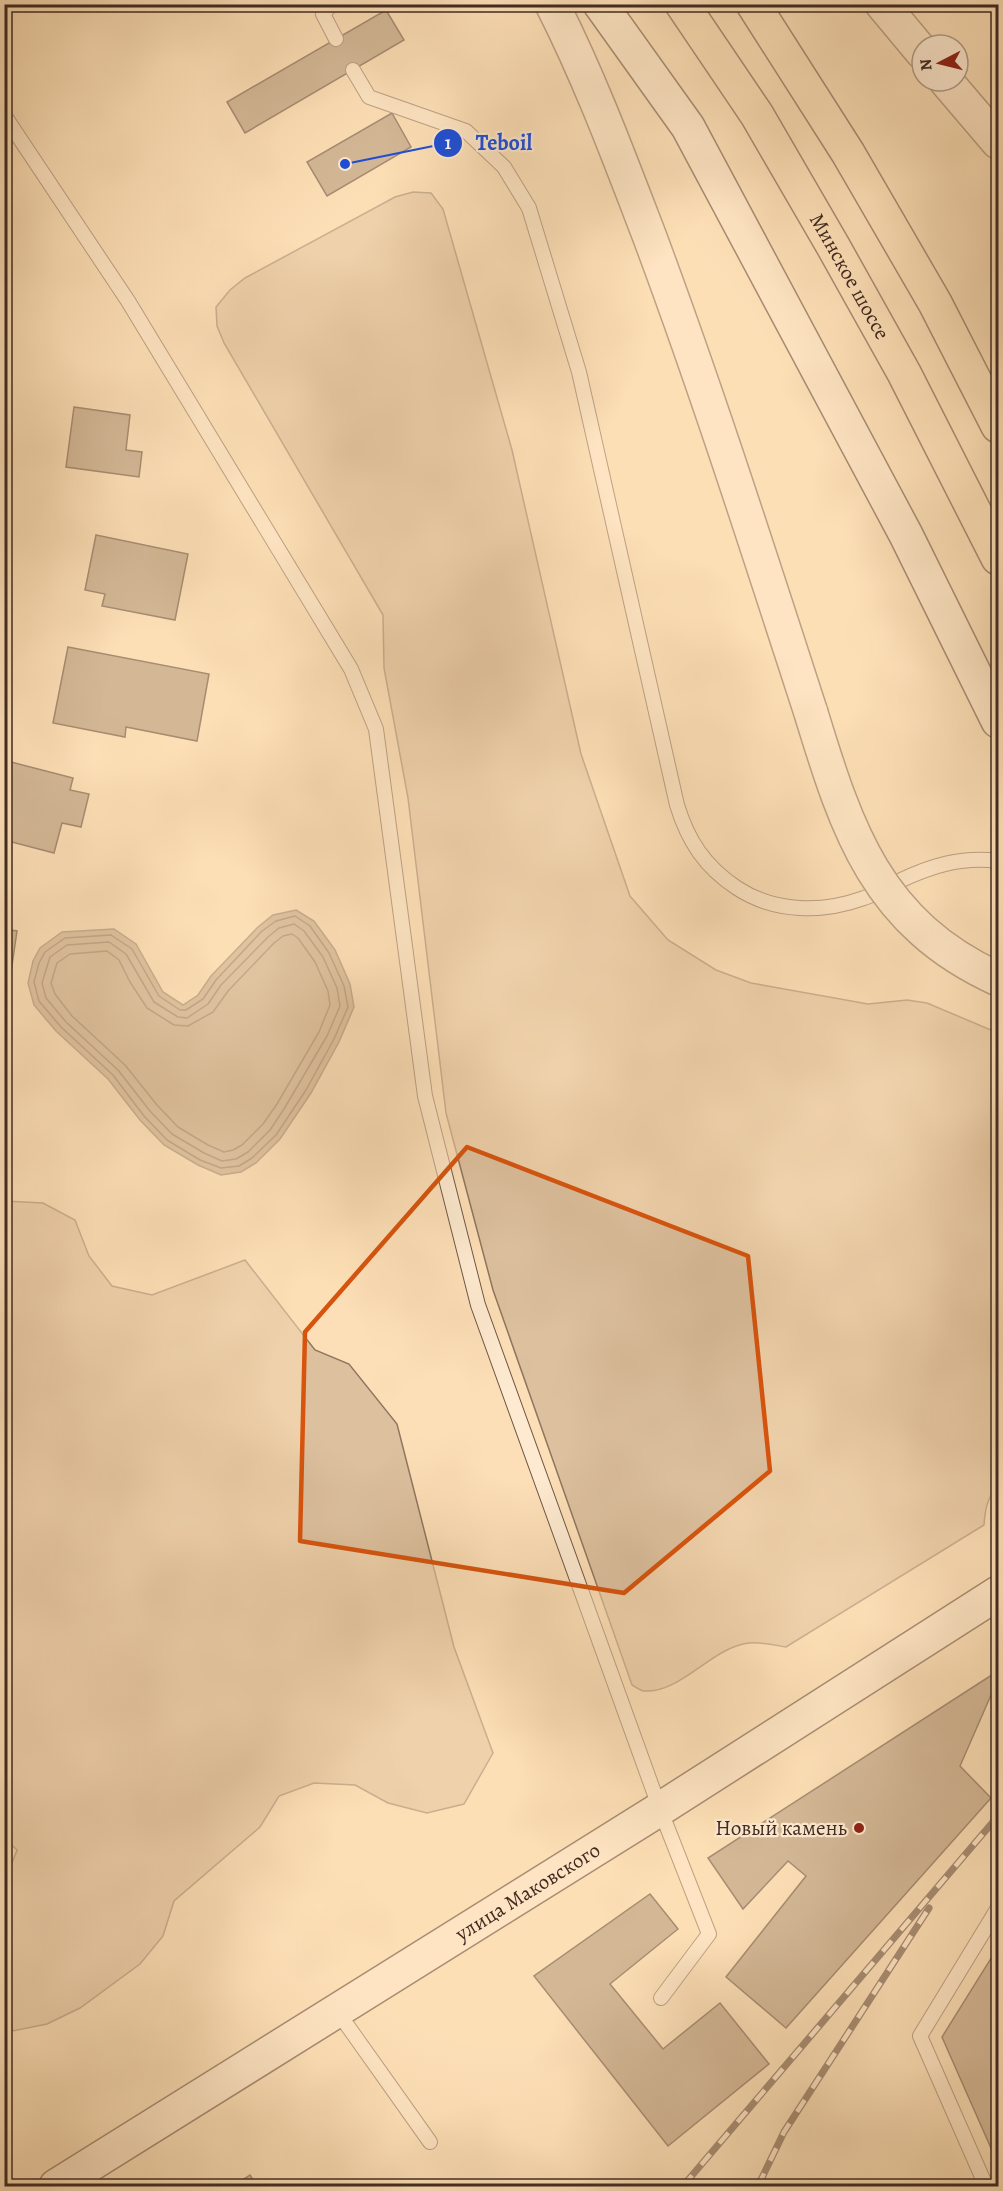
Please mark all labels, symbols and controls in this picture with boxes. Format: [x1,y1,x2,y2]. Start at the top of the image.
north arrow [910,33,970,93]
text: N [914,57,938,72]
callout: Teboil [433,123,544,163]
text: Teboil [476,128,532,158]
text: 1 [445,131,452,155]
street label: Минское шоссе [803,208,897,345]
place label: Новый камень [715,1814,847,1842]
marker: Новый камень [852,1821,866,1835]
street label: улица Маковского [449,1836,605,1948]

